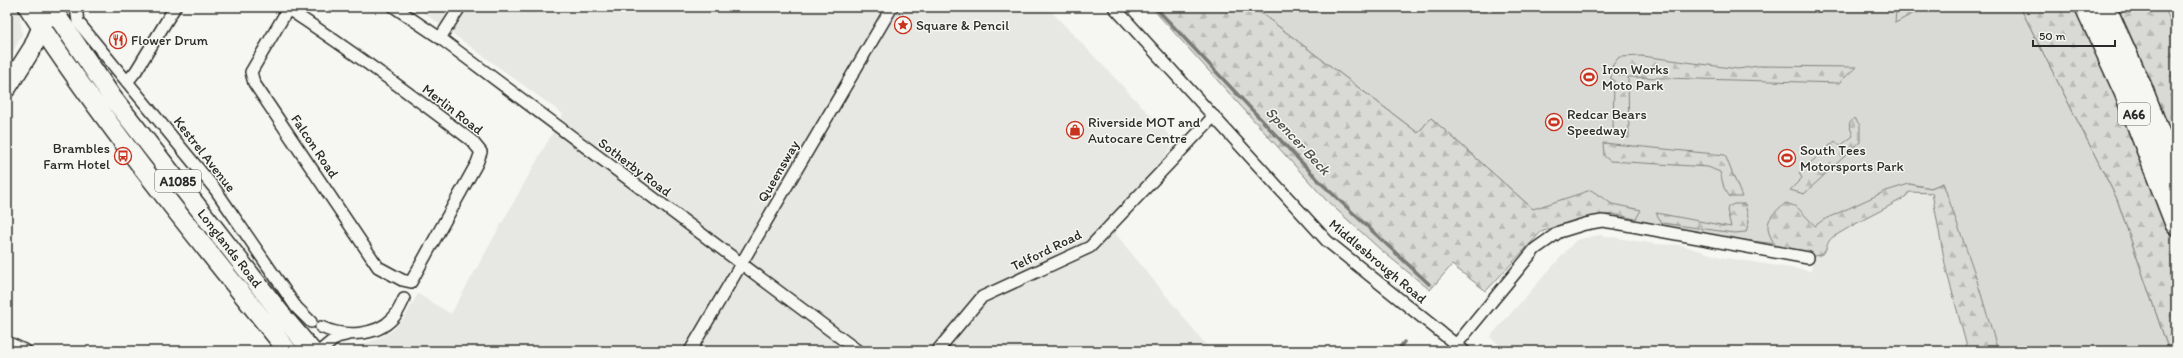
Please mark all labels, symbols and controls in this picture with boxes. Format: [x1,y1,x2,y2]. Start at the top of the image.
place icon: Square & Pencil [893,15,913,35]
place label: Square & Pencil [916,17,1009,34]
scale bar [2033,22,2115,48]
text: 50 m [2039,29,2065,43]
restaurant icon: Flower Drum [108,30,128,50]
place label: Flower Drum [131,32,209,49]
place label: Iron Works Moto Park [1602,61,1669,94]
sports icon: Iron Works Moto Park [1579,67,1599,87]
street label: Merlin Road [419,80,487,139]
water label: Spencer Beck [1262,103,1335,180]
road number: A66 [2118,103,2150,125]
place label: Redcar Bears Speedway [1567,106,1647,139]
street label: Falcon Road [287,111,342,182]
sports icon: Redcar Bears Speedway [1544,112,1564,132]
street label: Kestrel Avenue [170,113,239,196]
place label: Riverside MOT and Autocare Centre [1088,114,1201,147]
shop icon: Riverside MOT and Autocare Centre [1065,120,1085,140]
street label: Sotherby Road [595,134,675,201]
street label: Queensway [754,137,803,205]
place label: Brambles Farm Hotel [43,140,110,173]
place label: South Tees Motorsports Park [1800,142,1905,175]
bus stop icon: Brambles Farm Hotel [113,146,133,166]
sports icon: South Tees Motorsports Park [1777,148,1797,168]
road number: A1085 [155,170,201,192]
street label: Longlands Road [193,205,266,291]
street label: Middlesbrough Road [1325,216,1430,307]
street label: Telford Road [1008,226,1085,275]

